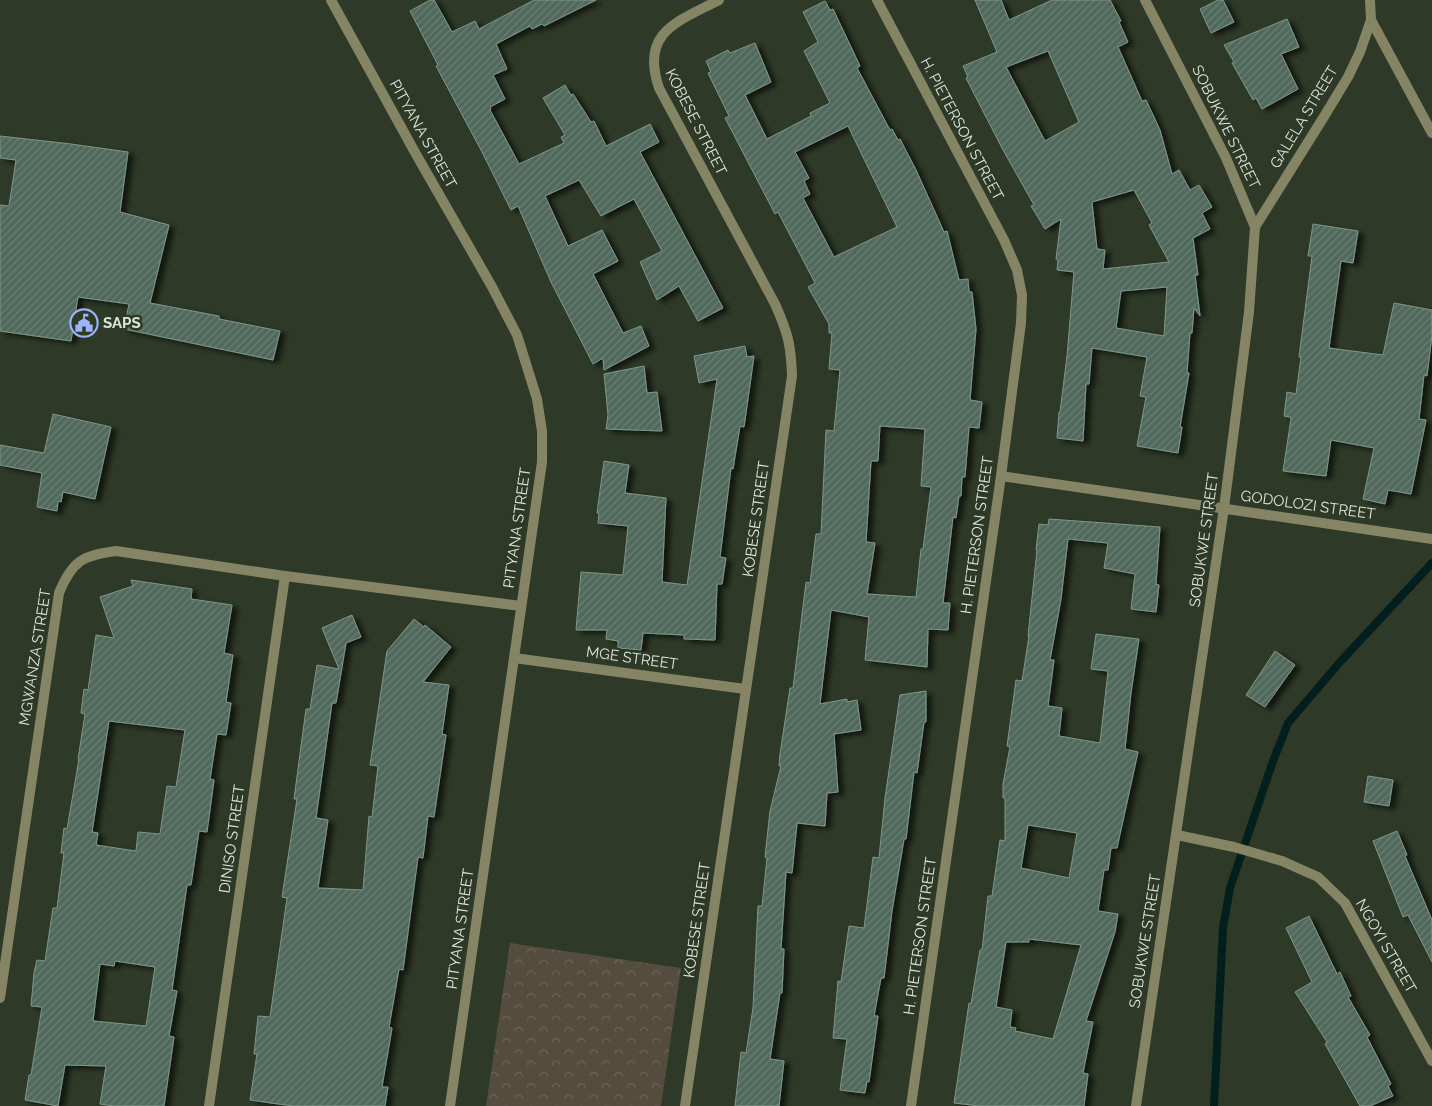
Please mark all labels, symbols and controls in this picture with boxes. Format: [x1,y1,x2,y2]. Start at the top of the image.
street label: H. PIETERSON STREET [917,54,1007,204]
street label: SOBUKWE STREET [1188,62,1264,192]
street label: GALELA STREET [1266,62,1342,172]
street label: KOBESE STREET [661,66,731,178]
street label: PITYANA STREET [386,77,460,191]
public building icon: SAPS [69,308,99,338]
place label: SAPS [103,314,141,332]
street label: H. PIETERSON STREET [957,455,997,615]
street label: KOBESE STREET [739,460,773,578]
street label: PITYANA STREET [500,467,534,589]
street label: SOBUKWE STREET [1186,472,1222,608]
street label: GODOLOZI STREET [1240,487,1376,523]
street label: MGWANZA STREET [15,587,55,727]
street label: MGE STREET [585,643,679,673]
street label: DINISO STREET [215,784,249,894]
street label: H. PIETERSON STREET [900,856,940,1016]
street label: KOBESE STREET [680,861,714,979]
street label: PITYANA STREET [443,868,477,990]
street label: SOBUKWE STREET [1126,873,1164,1009]
street label: NGOYI STREET [1352,896,1420,996]

